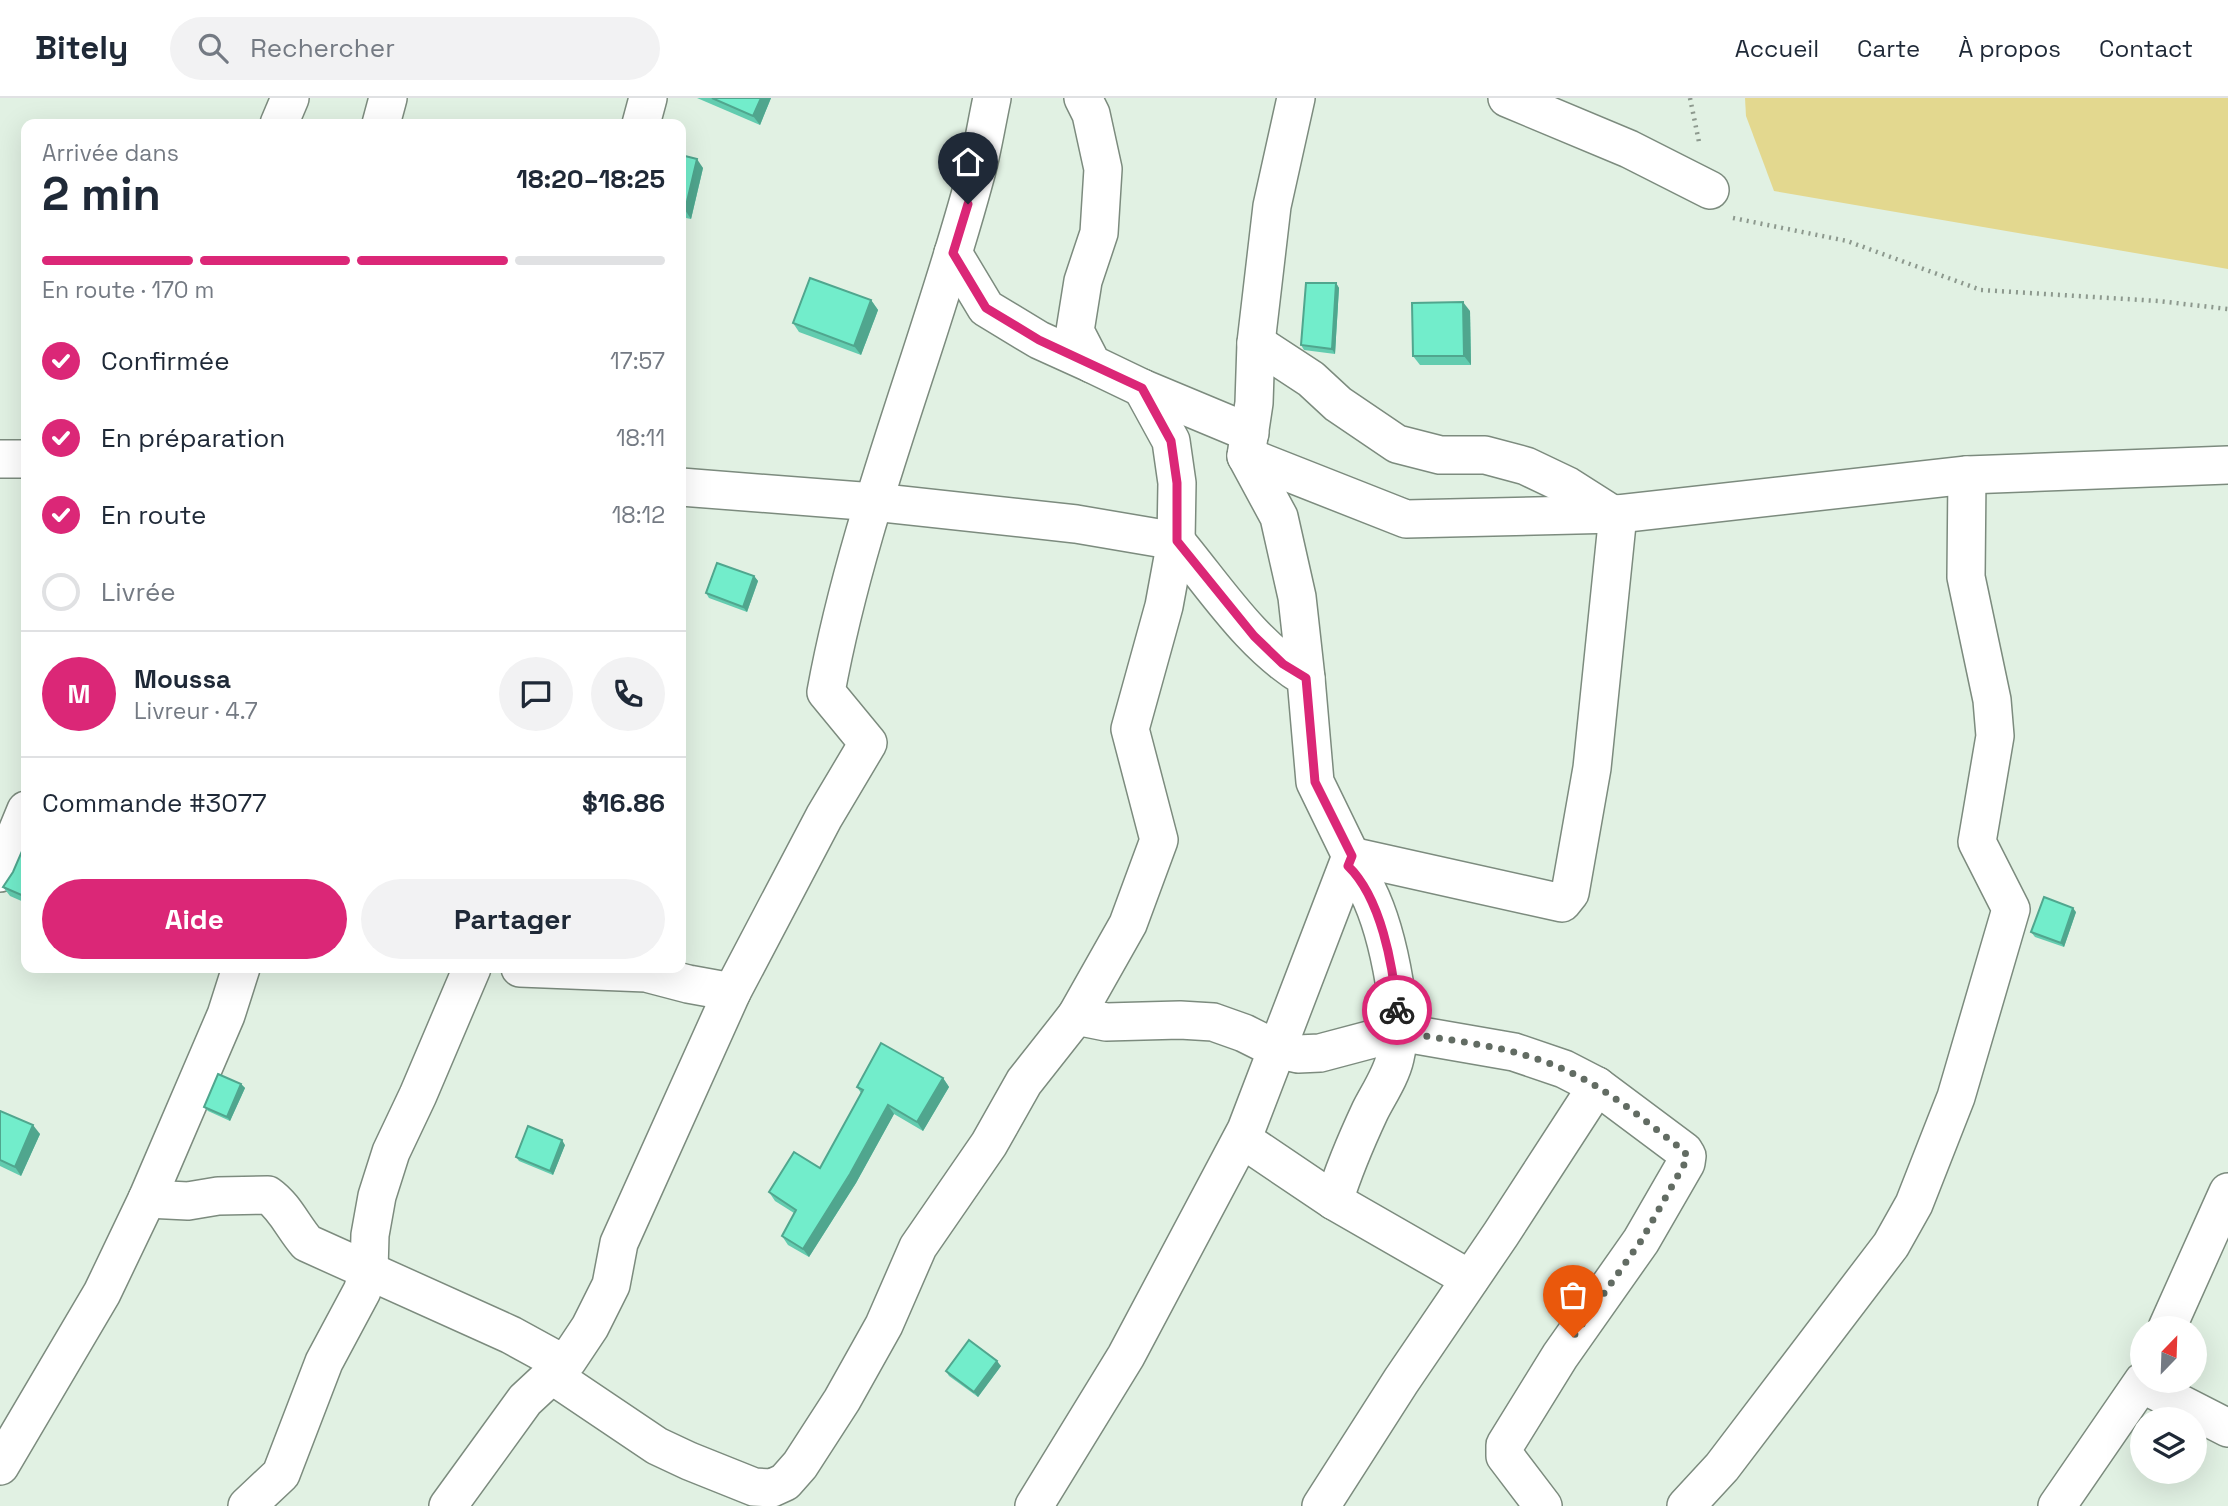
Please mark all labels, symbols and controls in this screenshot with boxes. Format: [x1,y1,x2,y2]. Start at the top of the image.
search box [170,17,660,80]
text: Bitely [35,27,128,69]
icon: search [194,29,232,67]
text: Rechercher [250,31,395,65]
text: Accueil [1735,33,1819,64]
text: Carte [1857,33,1920,64]
text: À propos [1958,33,2061,64]
text: Contact [2099,33,2193,64]
pin [938,132,998,204]
text: Arrivée dans [42,138,179,168]
icon: home [949,143,987,181]
text: 18:20–18:25 [516,162,665,196]
text: 2 min [42,165,161,223]
text: En route · 170 m [42,275,214,305]
icon: check [42,342,80,380]
text: Confirmée [101,344,230,378]
text: 17:57 [610,346,665,376]
icon: check [42,419,80,457]
text: En préparation [101,421,285,455]
text: 18:11 [616,423,665,453]
icon: check [42,496,80,534]
text: En route [101,498,206,532]
text: 18:12 [612,500,665,530]
text: Livrée [101,575,176,609]
button: chat [499,657,573,731]
button: phone [591,657,665,731]
text: Moussa [134,662,231,696]
text: M [68,677,90,711]
text: Livreur · 4.7 [134,696,258,726]
text: Commande #3077 [42,786,267,820]
text: $16.86 [582,786,665,820]
button: Aide [42,879,347,959]
button: Partager [361,879,665,959]
courier [1362,975,1432,1045]
icon: bike [1378,991,1416,1029]
pin [1543,1265,1603,1337]
icon: bag [1554,1276,1592,1314]
north arrow [2130,1316,2207,1393]
map controls [2130,1316,2207,1484]
button: layers [2130,1407,2207,1484]

